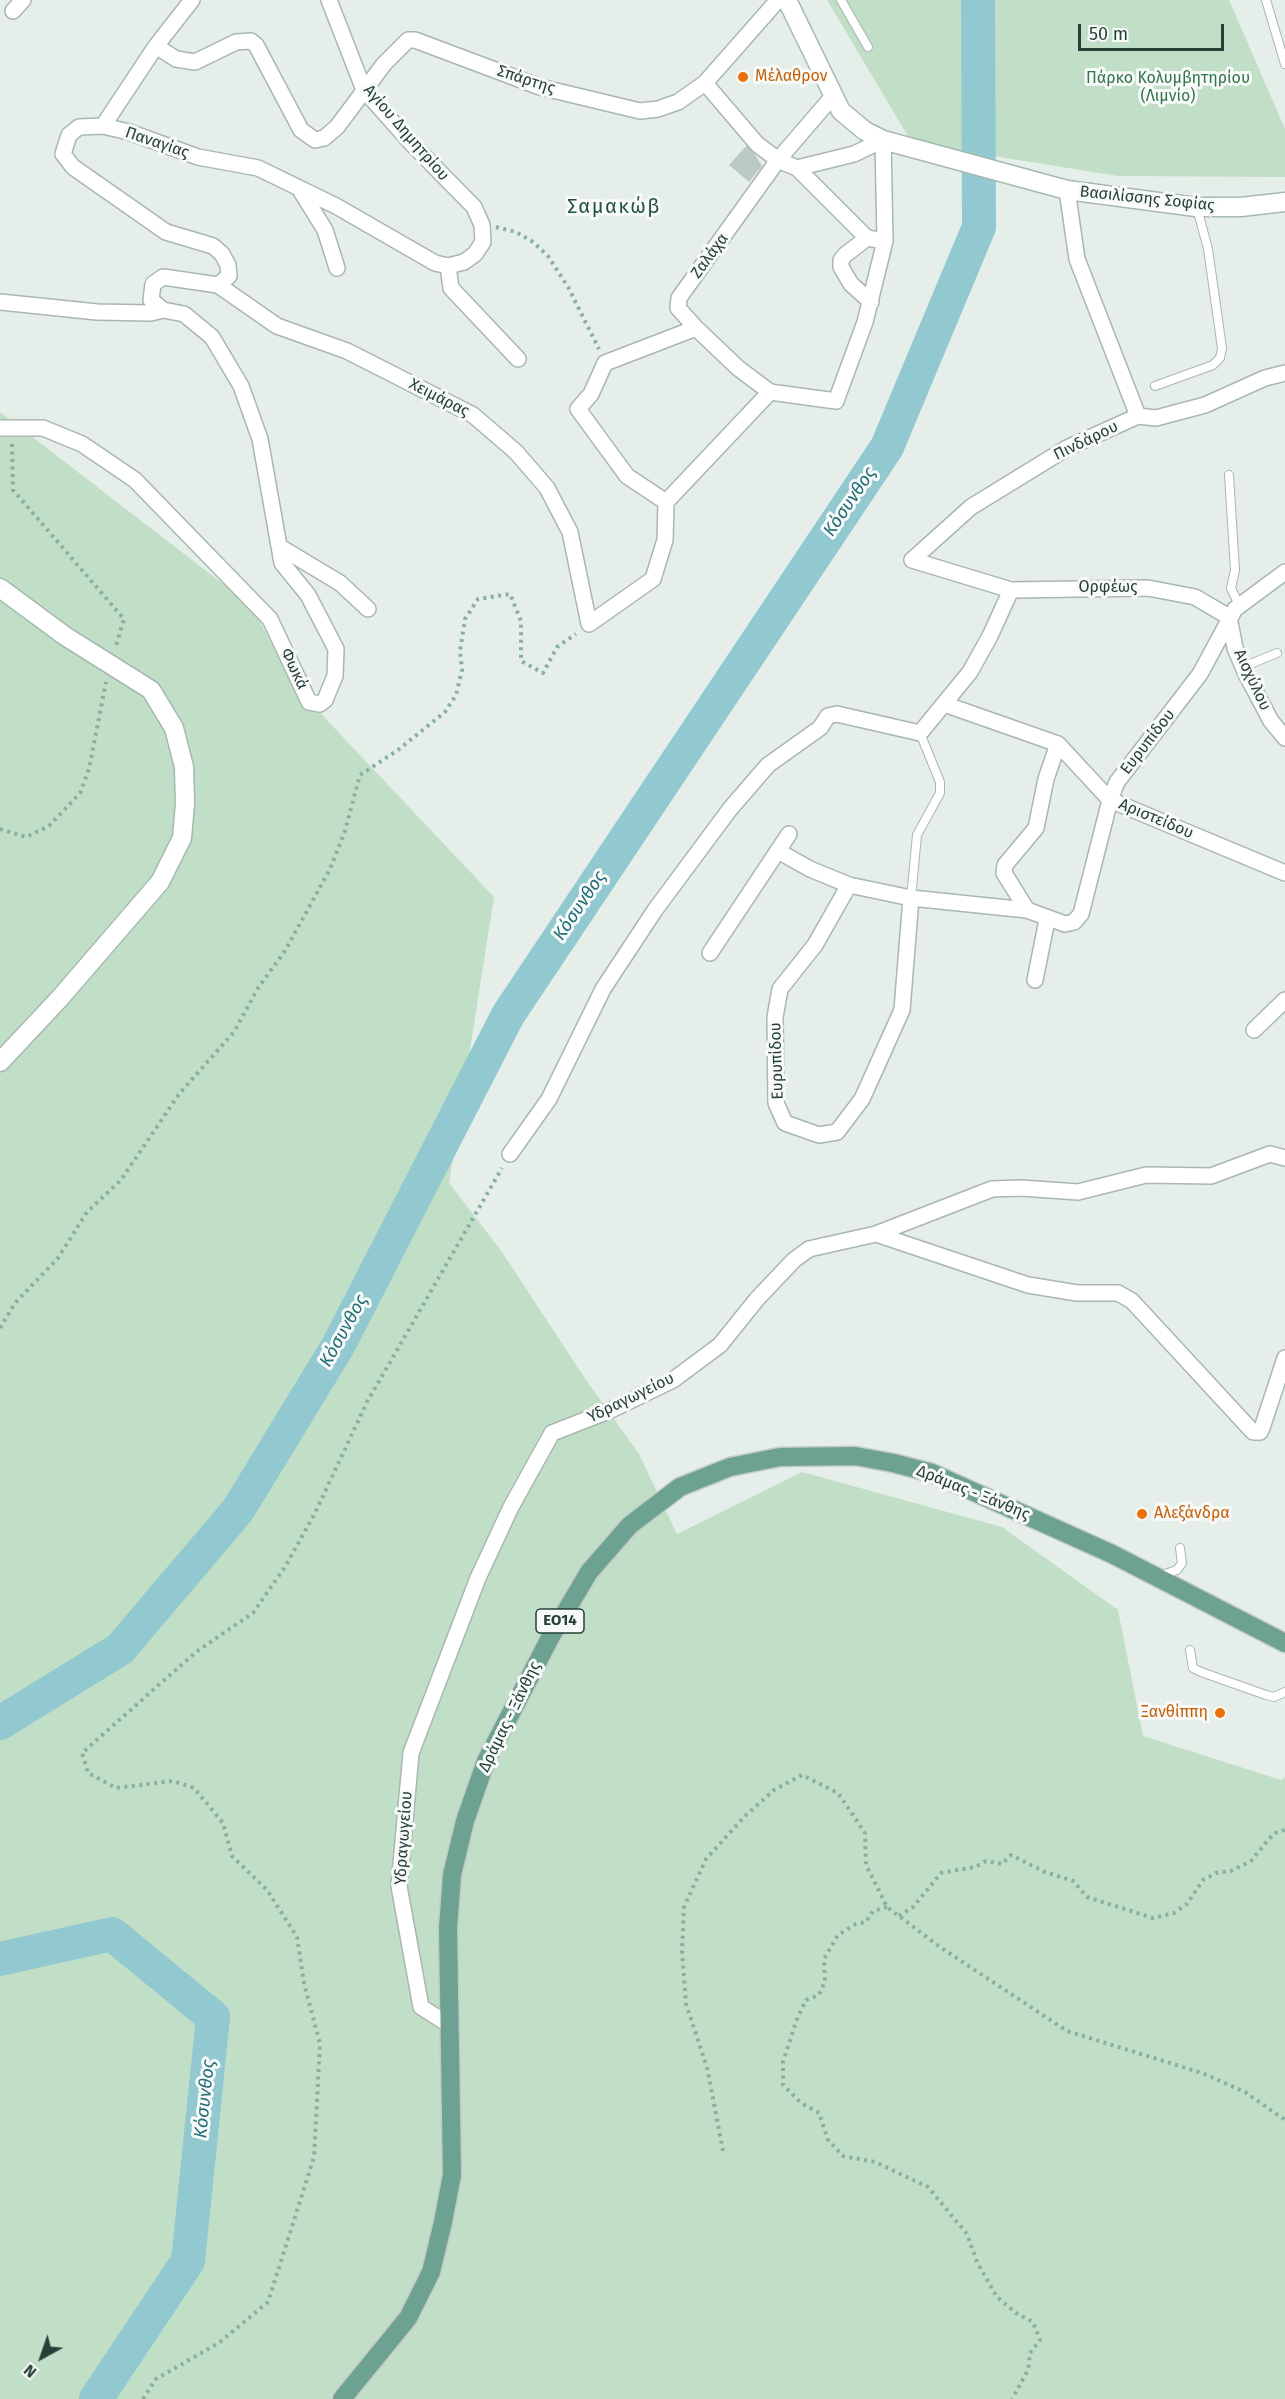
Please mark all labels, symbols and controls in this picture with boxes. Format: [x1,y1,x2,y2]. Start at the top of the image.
scale bar [1081,12,1226,50]
text: 50 m [1089,23,1128,45]
street label: Σπάρτης [495,62,557,98]
place label: Μέλαθρον [755,67,828,87]
park label: Πάρκο Κολυμβητηρίου (Λιμνίο) [1086,69,1250,107]
marker: Μέλαθρον [736,70,750,84]
street label: Αγίου Δημητρίου [359,81,453,185]
street label: Παναγίας [122,123,192,163]
street label: Βασιλίσσης Σοφίας [1079,182,1215,216]
district label: Σαμακώβ [567,195,661,219]
street label: Ζαλάχα [687,230,733,282]
street label: Χειμάρας [406,375,472,421]
street label: Πινδάρου [1051,417,1121,465]
water label: Κόσυνθος [819,463,881,541]
street label: Ορφέως [1078,578,1138,598]
street label: Φωκά [276,645,312,693]
street label: Αισχύλου [1229,646,1275,714]
street label: Ευρυπίδου [1117,706,1179,778]
street label: Αριστείδου [1116,795,1196,843]
water label: Κόσυνθος [549,867,611,945]
street label: Ευρυπίδου [766,1022,788,1100]
water label: Κόσυνθος [315,1291,373,1371]
street label: Υδραγωγείου [585,1369,677,1427]
street label: Δράμας - Ξάνθης [914,1462,1032,1524]
place label: Αλεξάνδρα [1154,1504,1230,1524]
marker: Αλεξάνδρα [1135,1507,1149,1521]
road number: ΕΟ14 [536,1609,584,1633]
street label: Δράμας - Ξάνθης [475,1659,545,1775]
place label: Ξανθίππη [1141,1703,1208,1723]
marker: Ξανθίππη [1213,1706,1227,1720]
street label: Υδραγωγείου [391,1790,417,1886]
water label: Κόσυνθος [190,2059,220,2139]
north arrow [12,2327,72,2387]
text: N [20,2360,40,2382]

